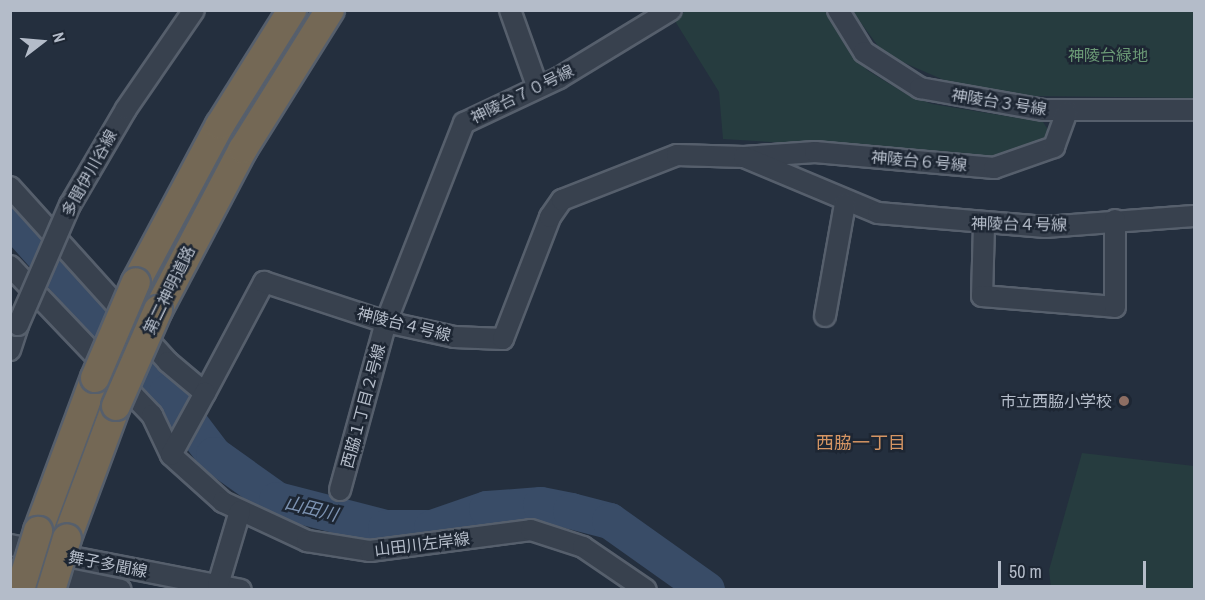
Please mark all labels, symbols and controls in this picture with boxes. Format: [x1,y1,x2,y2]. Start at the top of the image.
north arrow [12,12,72,72]
text: N [47,29,71,45]
park label: 神陵台緑地 [1068,45,1148,65]
street label: 神陵台７０号線 [467,61,577,127]
street label: 神陵台３号線 [950,85,1048,119]
street label: 多聞伊川谷線 [57,126,121,220]
street label: 神陵台６号線 [870,147,968,175]
street label: 神陵台４号線 [971,214,1067,234]
street label: 第二神明道路 [139,243,199,337]
street label: 神陵台４号線 [355,303,453,345]
street label: 西脇１丁目２号線 [337,342,389,470]
place label: 市立西脇小学校 [1000,391,1112,411]
marker: 市立西脇小学校 [1117,394,1131,408]
district label: 西脇一丁目 [816,432,906,454]
water label: 山田川 [282,492,340,526]
street label: 山田川左岸線 [373,529,471,559]
street label: 舞子多聞線 [67,547,149,581]
scale bar [1001,549,1150,587]
text: 50 m [1009,559,1042,584]

